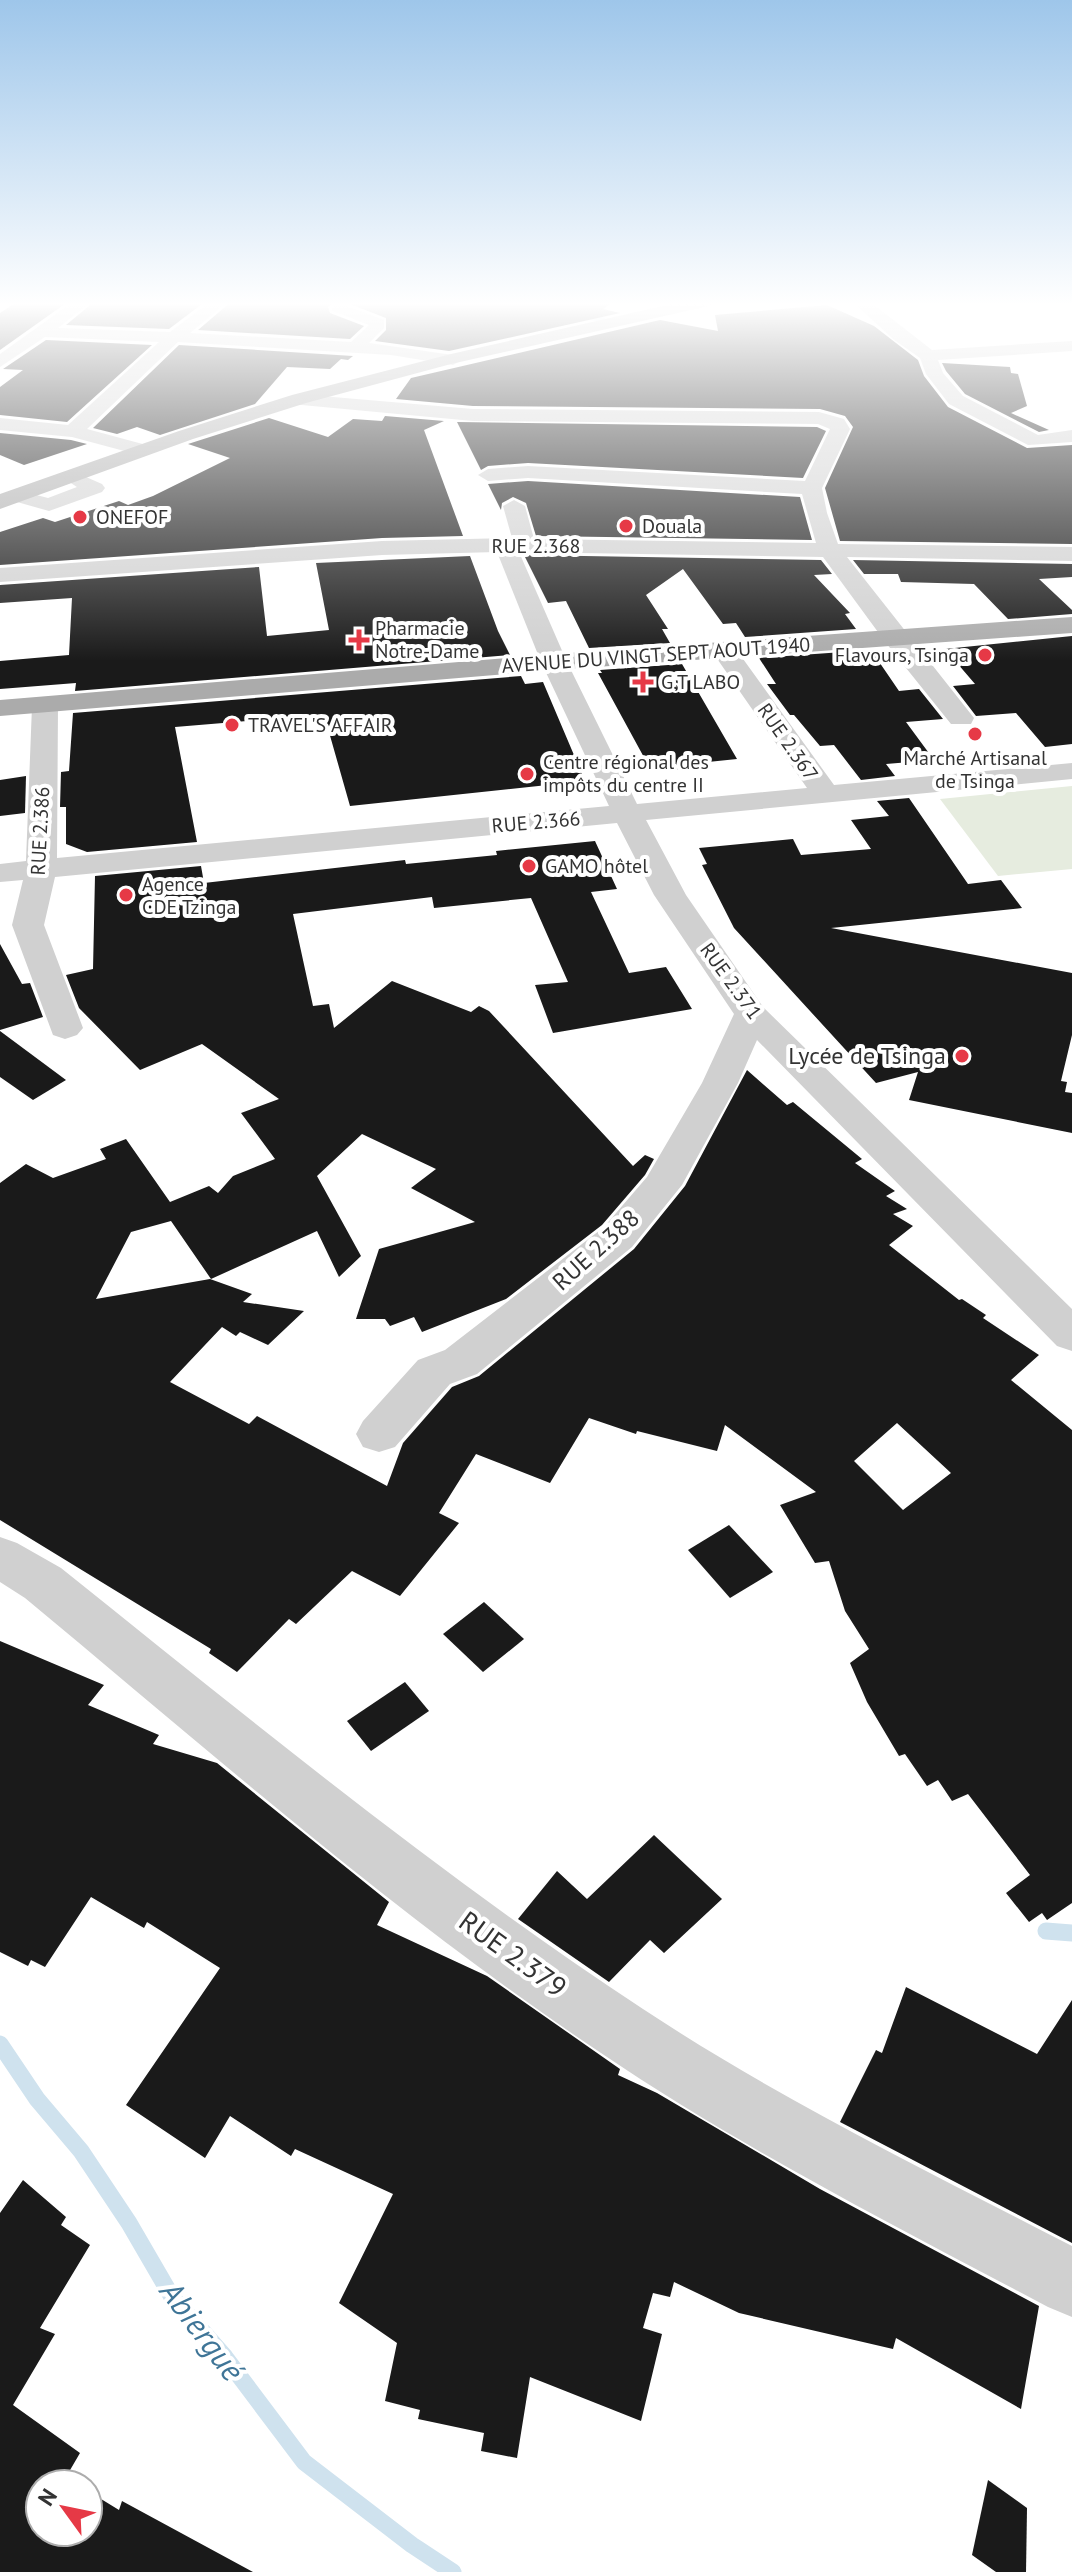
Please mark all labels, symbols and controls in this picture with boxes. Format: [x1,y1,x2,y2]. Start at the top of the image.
place label: ONEFOF [96,504,168,530]
marker: ONEFOF [71,508,89,526]
place label: Douala [642,513,702,539]
marker: Douala [617,517,635,535]
street label: RUE 2.368 [492,533,580,559]
place label: Pharmacie Notre-Dame [375,615,480,664]
marker: Pharmacie Notre-Dame [350,631,368,649]
street label: AVENUE DU VINGT SEPT AOUT 1940 [501,631,811,679]
place label: Flavours, Tsinga [835,642,969,668]
marker: Flavours, Tsinga [976,646,994,664]
place label: G.T LABO [661,669,740,695]
marker: G.T LABO [632,671,654,693]
street label: RUE 2.367 [752,698,824,786]
place label: TRAVEL'S AFFAIR [248,712,393,738]
marker: TRAVEL'S AFFAIR [223,716,241,734]
marker: Marché Artisanal de Tsinga [966,725,984,743]
place label: Marché Artisanal de Tsinga [903,745,1047,794]
place label: Centre régional des impôts du centre II [543,749,709,798]
marker: Centre régional des impôts du centre II [518,765,536,783]
street label: RUE 2.386 [25,786,55,876]
street label: RUE 2.366 [491,805,581,839]
place label: GAMO hôtel [545,853,648,879]
marker: GAMO hôtel [520,857,538,875]
place label: Agence CDE Tzinga [142,871,236,920]
marker: Agence CDE Tzinga [117,886,135,904]
street label: RUE 2.371 [694,937,768,1025]
place label: Lycée de Tsinga [788,1040,946,1071]
marker: Lycée de Tsinga [953,1047,971,1065]
street label: RUE 2.388 [546,1202,646,1297]
street label: RUE 2.379 [452,1902,575,2005]
water label: Abiergué [150,2270,254,2389]
north arrow [24,2468,104,2548]
text: N [32,2483,63,2511]

